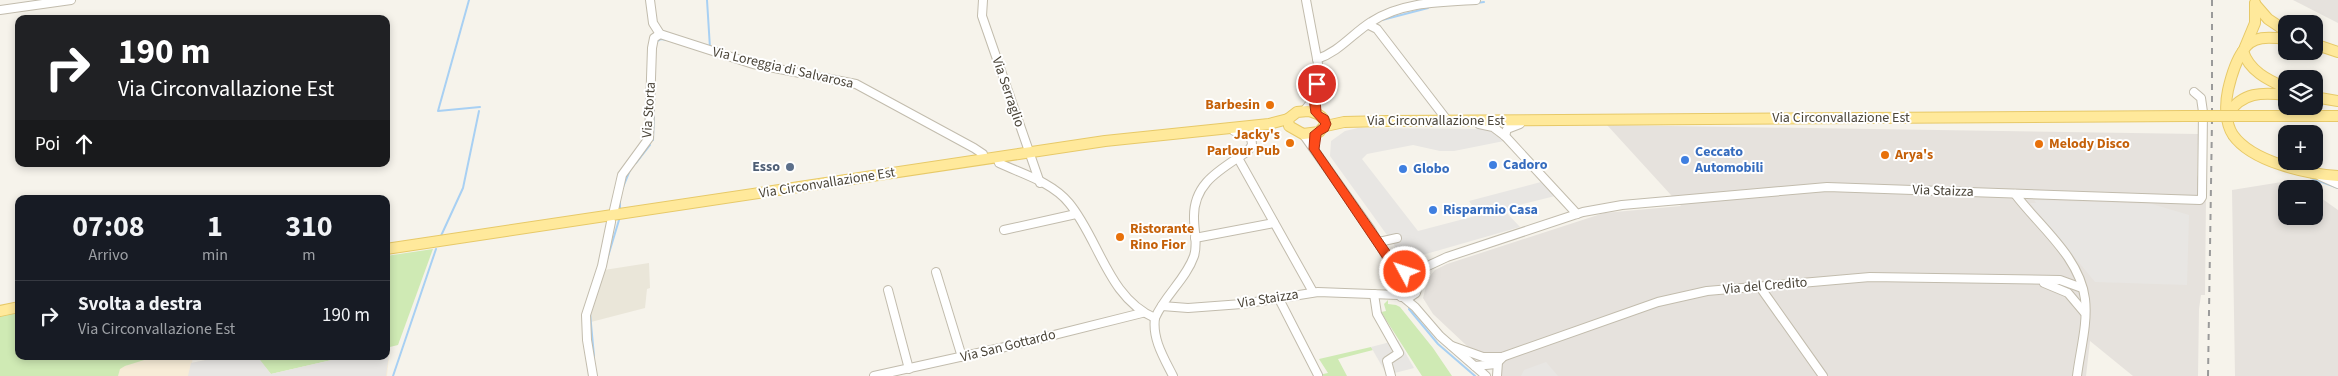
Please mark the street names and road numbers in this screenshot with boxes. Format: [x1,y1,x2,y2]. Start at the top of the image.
street label: Via Loreggia di Salvarosa [710,42,856,94]
street label: Via Serraglio [987,54,1029,130]
street label: Via Storta [637,81,661,139]
street label: Via Circonvallazione Est [1772,108,1910,128]
street label: Via Circonvallazione Est [1367,111,1505,131]
street label: Via Circonvallazione Est [757,162,897,204]
street label: Via Staizza [1912,180,1974,202]
street label: Via del Credito [1722,272,1808,300]
street label: Via Staizza [1236,284,1300,314]
street label: Via San Gottardo [958,325,1058,367]

